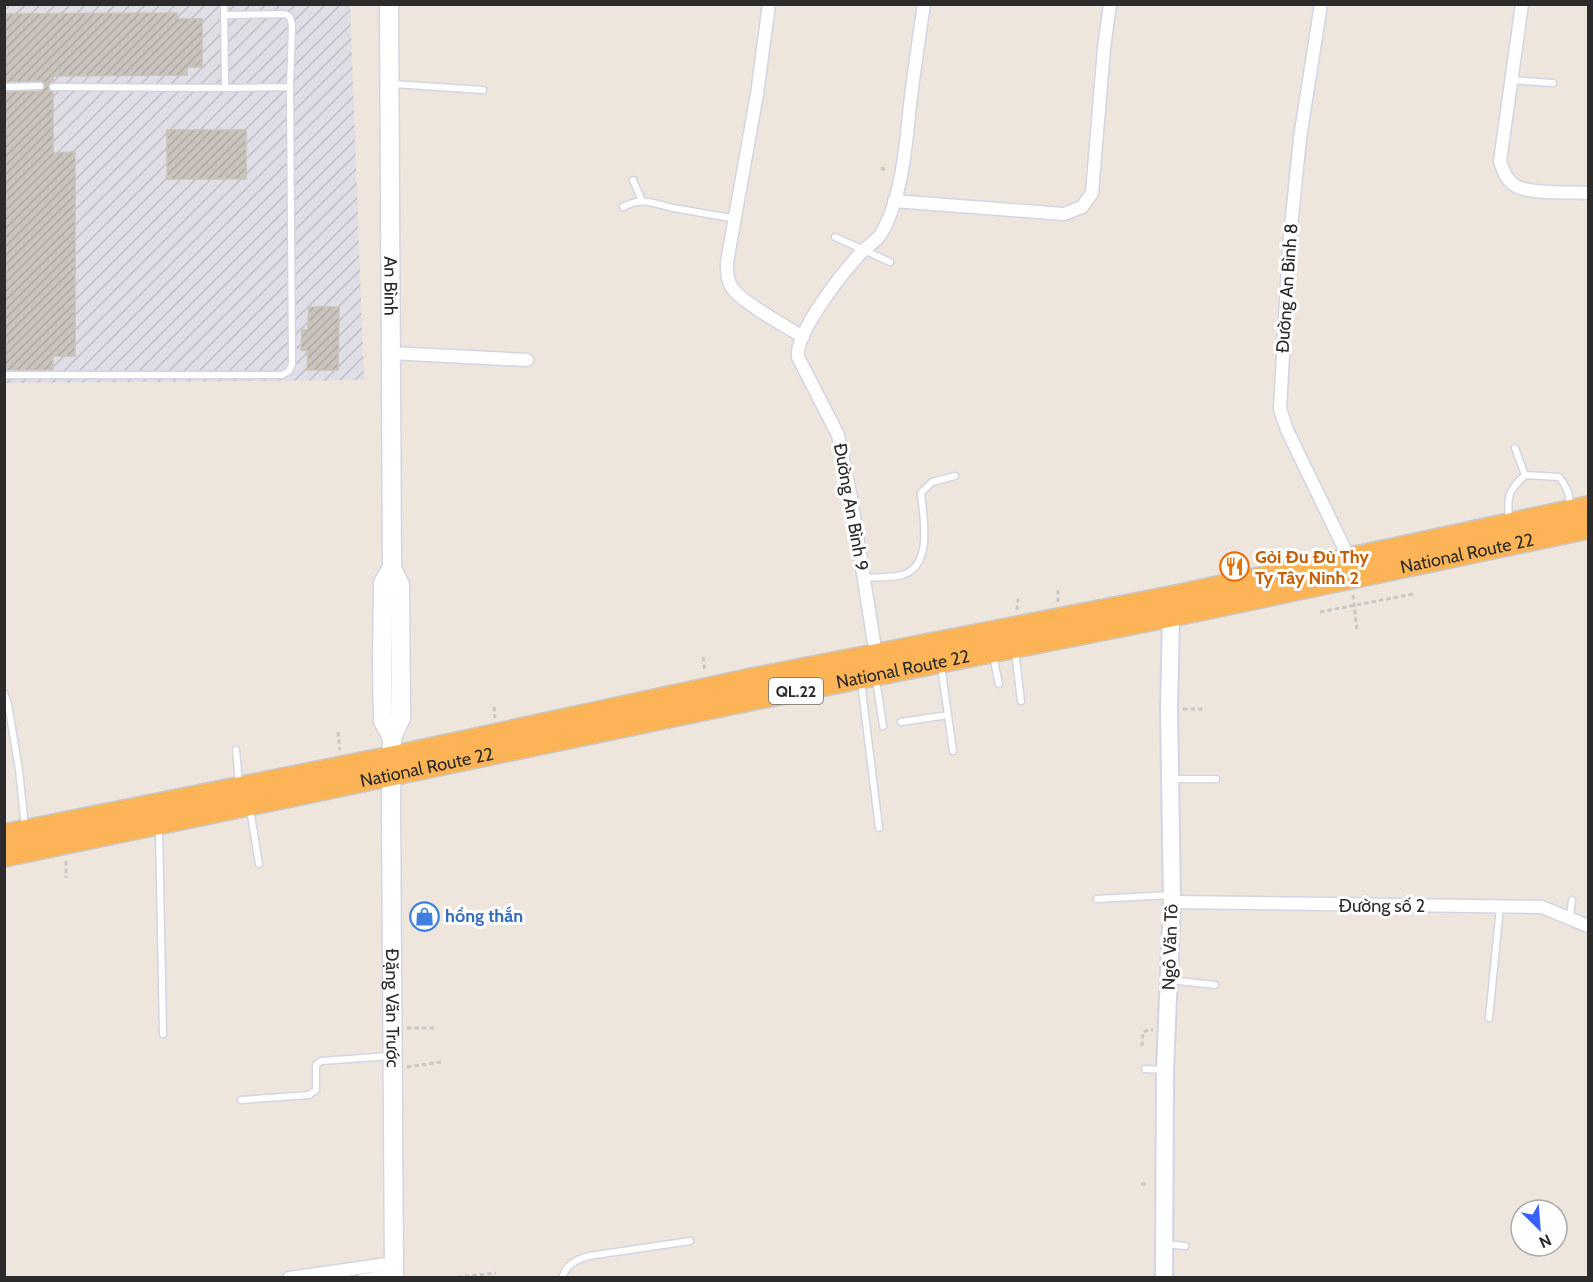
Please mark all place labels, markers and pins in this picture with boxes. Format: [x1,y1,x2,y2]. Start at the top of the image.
place label: Gỏi Đu Đủ Thy Ty Tây Ninh 2 [1255,546,1369,589]
restaurant icon: Gỏi Đu Đủ Thy Ty Tây Ninh 2 [1218,551,1250,583]
shop icon: hồng thắn [408,900,440,932]
place label: hồng thắn [445,905,523,927]

